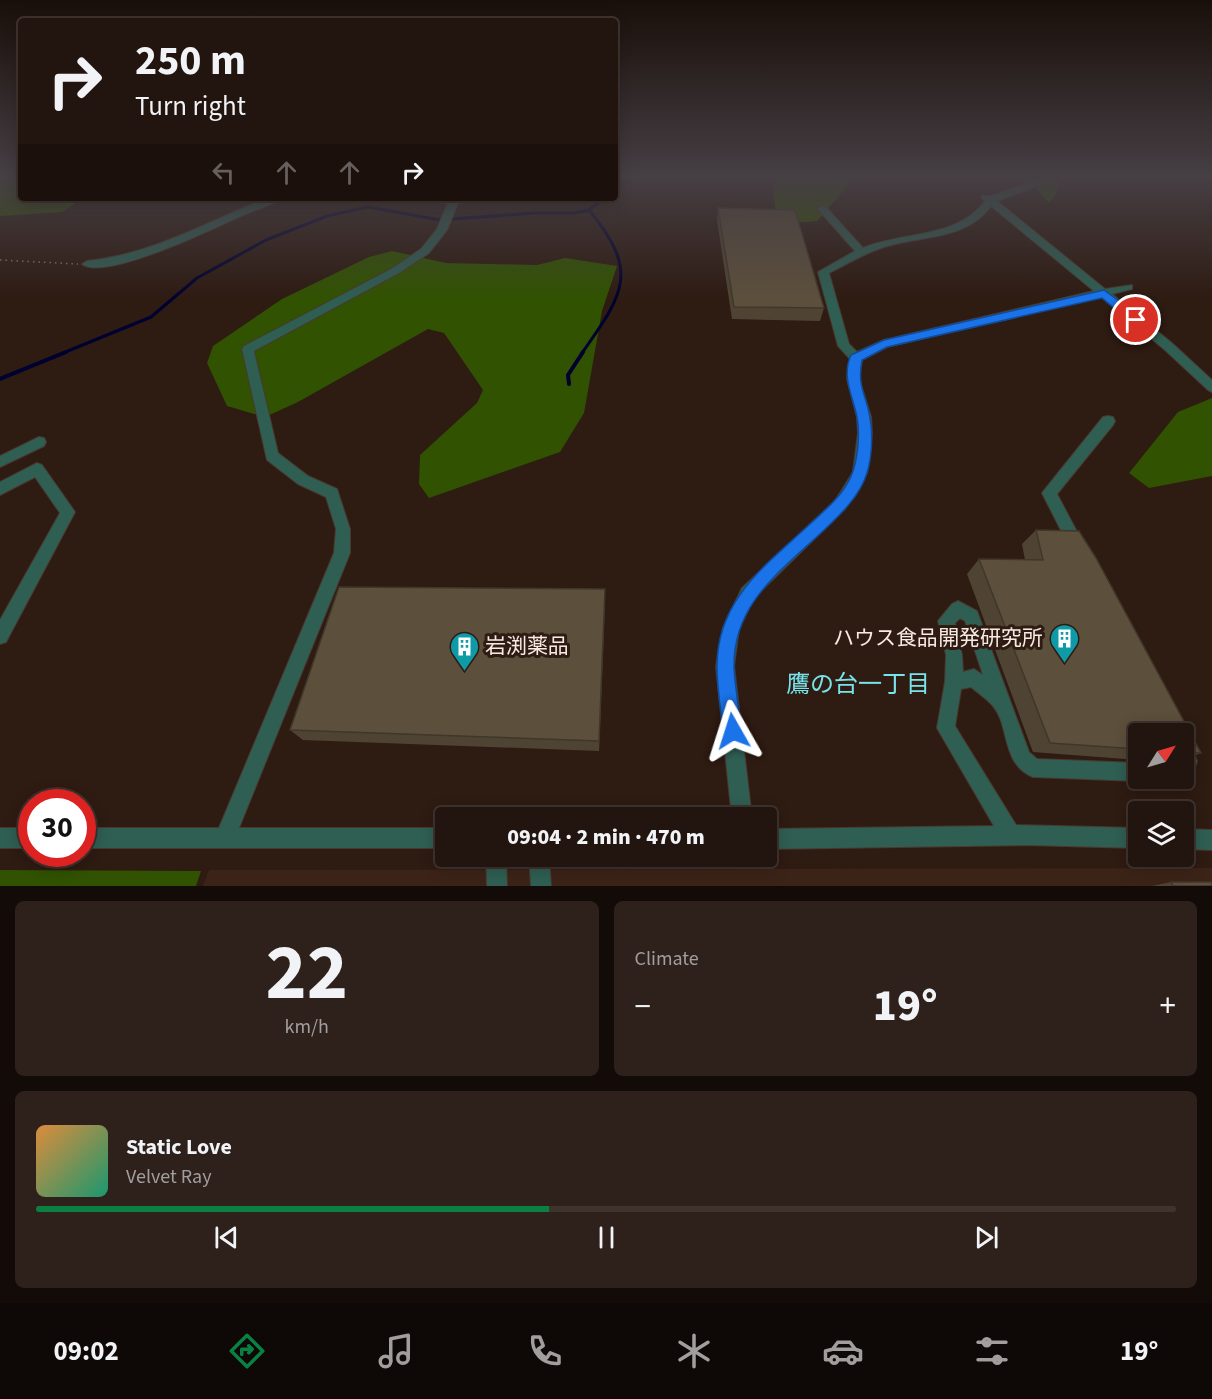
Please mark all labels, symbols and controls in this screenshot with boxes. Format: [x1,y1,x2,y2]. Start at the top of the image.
text: 250 m [135,31,246,91]
icon: right [36,42,114,120]
text: Turn right [135,87,246,126]
icon: left [207,156,240,189]
icon: ahead [270,156,303,189]
icon: ahead [333,156,366,189]
icon: right [396,156,429,189]
pin [1110,294,1161,345]
icon: arrive [1119,303,1152,336]
building icon: ハウス食品開発研究所 [1048,622,1080,664]
place label: ハウス食品開発研究所 [833,623,1043,653]
building icon: 岩渕薬品 [448,630,480,672]
place label: 岩渕薬品 [485,631,569,661]
district label: 鷹の台一丁目 [786,667,930,702]
position arrow [701,699,765,763]
north arrow [1128,723,1194,789]
map controls [1128,723,1194,867]
speed limit sign: 30 [18,789,96,867]
button: layers [1128,801,1194,867]
text: 09:04 · 2 min · 470 m [507,821,705,853]
text: 22 [266,918,348,1029]
text: Climate [635,945,699,973]
text: 19° [873,974,938,1038]
text: − [635,983,651,1030]
text: + [1160,983,1176,1030]
text: km/h [285,1013,329,1041]
text: Static Love [126,1131,232,1163]
text: Velvet Ray [126,1163,212,1191]
icon: previous [210,1221,243,1254]
icon: pause [590,1221,623,1254]
icon: next [970,1221,1003,1254]
icon: directions [226,1330,268,1372]
icon: music [375,1330,417,1372]
icon: phone [524,1330,566,1372]
icon: climate [673,1330,715,1372]
icon: car [822,1330,864,1372]
icon: filters [971,1330,1013,1372]
text: 09:02 [54,1332,119,1371]
text: 19° [1120,1332,1158,1371]

